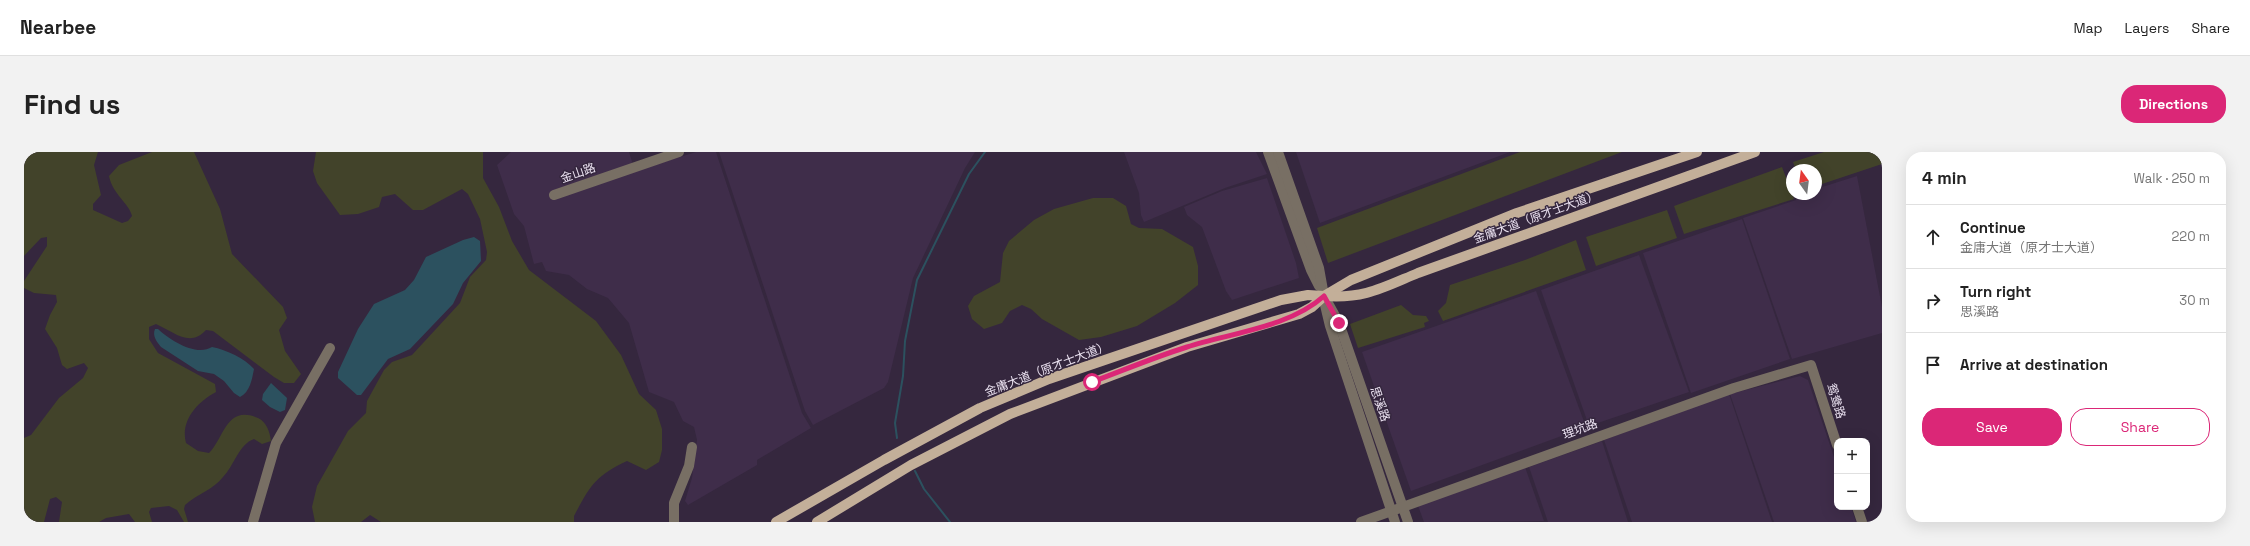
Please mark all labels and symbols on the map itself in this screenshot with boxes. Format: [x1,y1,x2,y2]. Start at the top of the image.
street label: 金山路 [558,160,598,186]
north arrow [1786,164,1822,200]
street label: 金庸大道（原才士大道） [1471,187,1601,247]
route end [1330,314,1348,332]
street label: 金庸大道（原才士大道） [983,338,1111,400]
route start [1083,373,1101,391]
street label: 鸳鸯路 [1823,381,1849,421]
street label: 思溪路 [1367,384,1393,424]
street label: 理坑路 [1560,415,1600,443]

